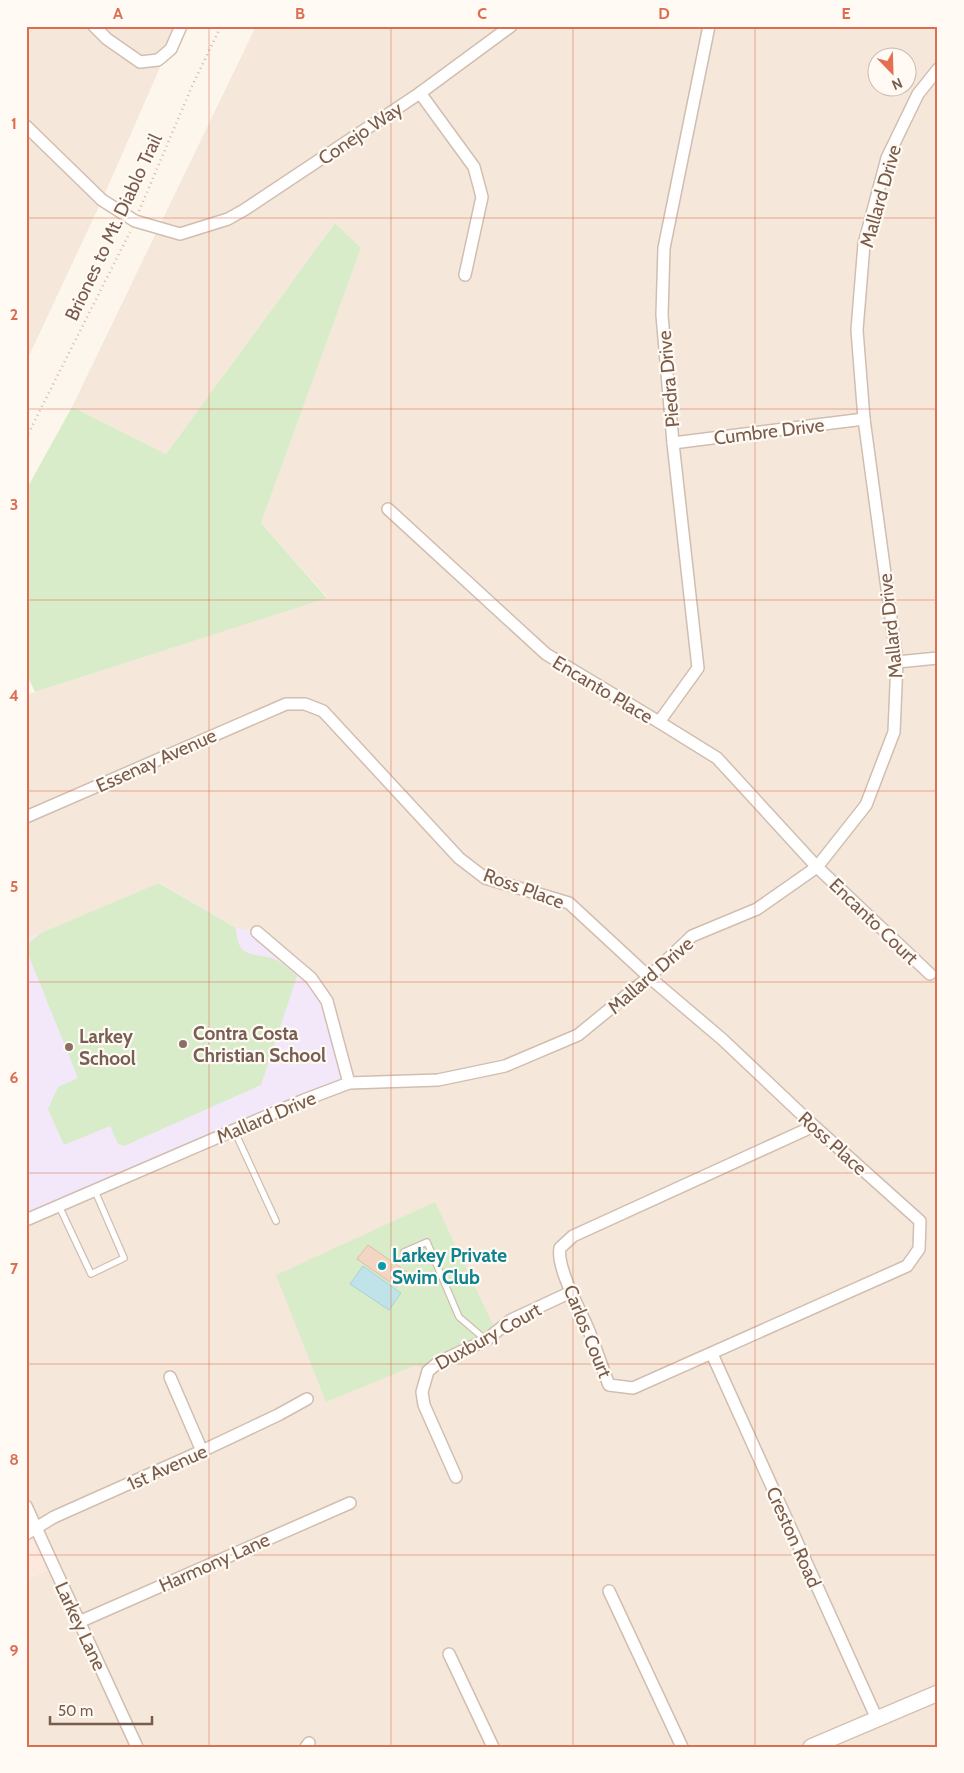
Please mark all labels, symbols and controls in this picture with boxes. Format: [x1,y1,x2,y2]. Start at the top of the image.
text: A [113,4,123,23]
text: B [295,4,305,23]
text: C [477,4,487,23]
text: D [658,4,670,23]
text: E [841,4,851,23]
north arrow [866,48,916,98]
text: N [889,74,905,94]
street label: Conejo Way [314,97,407,170]
text: 1 [11,114,17,133]
street label: Briones to Mt. Diablo Trail [60,130,167,324]
street label: Mallard Drive [855,142,906,250]
text: 2 [10,305,18,324]
street label: Piedra Drive [653,329,684,428]
street label: Cumbre Drive [713,413,826,450]
text: 3 [10,495,18,514]
street label: Mallard Drive [874,572,907,680]
street label: Encanto Place [548,651,657,728]
text: 4 [9,686,19,705]
street label: Essenay Avenue [92,724,220,797]
street label: Ross Place [480,863,568,914]
street label: Encanto Court [824,873,923,970]
text: 5 [10,877,18,896]
street label: Mallard Drive [603,932,698,1019]
place label: Contra Costa Christian School [193,1022,326,1067]
place label: Larkey School [79,1025,136,1070]
marker: Contra Costa Christian School [177,1038,189,1050]
marker: Larkey School [63,1041,75,1053]
text: 6 [10,1068,19,1087]
street label: Mallard Drive [213,1086,320,1149]
street label: Ross Place [794,1107,872,1180]
place label: Larkey Private Swim Club [392,1244,507,1289]
text: 7 [10,1259,19,1278]
marker: Larkey Private Swim Club [376,1260,388,1272]
street label: Carlos Court [559,1281,617,1382]
street label: Duxbury Court [431,1298,546,1375]
street label: 1st Avenue [124,1440,211,1495]
text: 8 [9,1450,19,1469]
street label: Creston Road [761,1483,826,1591]
street label: Harmony Lane [155,1528,273,1597]
street label: Larkey Lane [50,1578,111,1674]
text: 9 [10,1641,19,1660]
scale bar [50,1693,152,1725]
text: 50 m [58,1702,93,1720]

